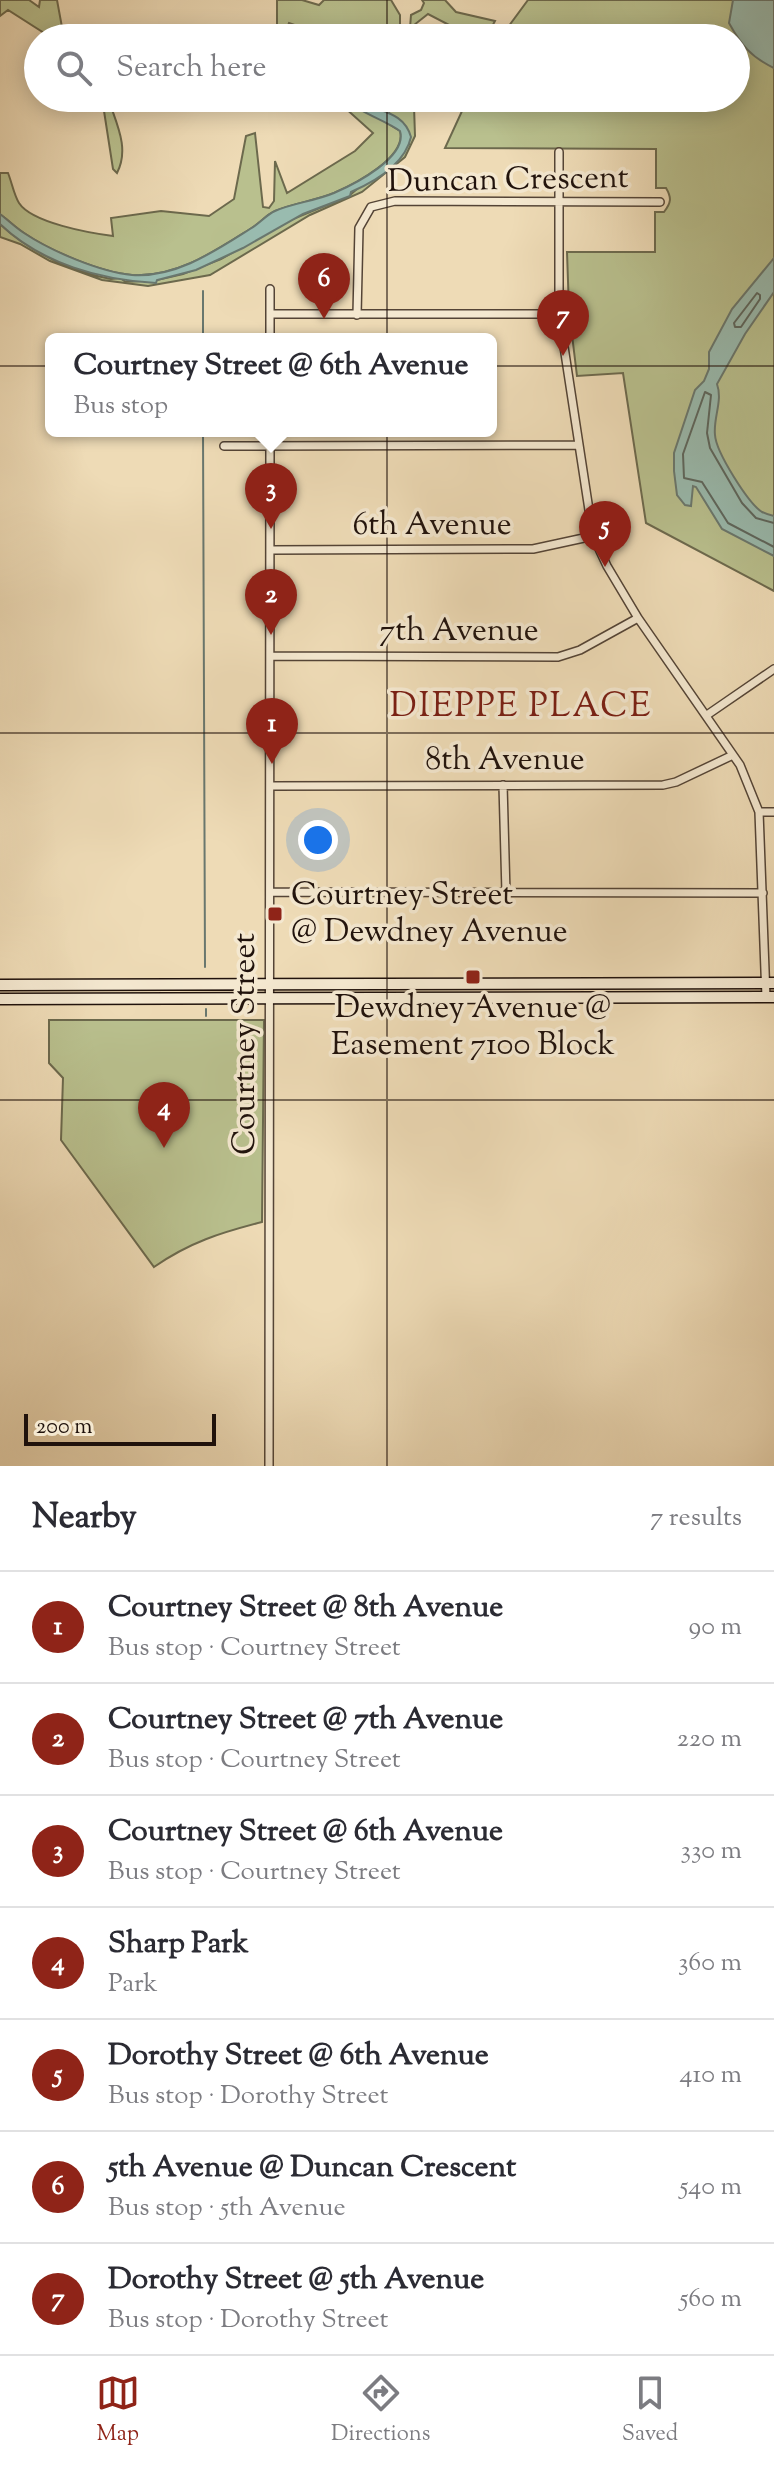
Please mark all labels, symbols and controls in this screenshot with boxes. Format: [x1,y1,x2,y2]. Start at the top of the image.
search box [24,24,750,112]
icon: search [52,46,96,90]
text: Search here [116,47,266,90]
street label: Duncan Crescent [387,156,629,206]
pin: 6 [298,253,350,319]
pin: 7 [537,290,589,356]
popup [45,333,497,437]
text: Courtney Street @ 6th Avenue [74,345,468,388]
text: Bus stop [74,388,168,425]
pin: 3 [245,463,297,529]
pin: 5 [579,501,631,567]
street label: 6th Avenue [352,503,512,549]
pin: 2 [245,569,297,635]
street label: 7th Avenue [379,609,539,655]
district label: DIEPPE PLACE [390,683,652,732]
pin: 1 [246,698,298,764]
street label: 8th Avenue [425,738,585,784]
your location [298,820,338,860]
place label: Courtney Street @ Dewdney Avenue [291,873,568,956]
marker: Courtney Street @ Dewdney Avenue [266,905,284,923]
street label: Courtney Street [223,933,269,1155]
marker: Dewdney Avenue @ Easement 7100 Block [464,968,482,986]
place label: Dewdney Avenue @ Easement 7100 Block [331,986,615,1069]
pin: 4 [138,1082,190,1148]
scale bar [24,1410,216,1446]
text: 200 m [36,1412,92,1444]
text: Nearby [32,1494,137,1543]
text: 7 results [650,1500,742,1537]
text: Courtney Street @ 8th Avenue [108,1587,503,1630]
text: 1 [54,1609,62,1646]
text: 90 m [689,1609,742,1646]
text: Bus stop · Courtney Street [108,1630,401,1667]
text: Courtney Street @ 7th Avenue [108,1699,503,1742]
text: 2 [52,1721,64,1758]
text: 220 m [677,1721,742,1758]
text: Bus stop · Courtney Street [108,1742,401,1779]
text: Courtney Street @ 6th Avenue [108,1811,503,1854]
text: 3 [53,1833,63,1870]
text: 330 m [680,1833,742,1870]
text: Bus stop · Courtney Street [108,1854,401,1891]
text: Sharp Park [108,1923,249,1966]
text: 4 [51,1945,65,1982]
text: 360 m [678,1945,742,1982]
text: Park [108,1966,158,2003]
text: Dorothy Street @ 6th Avenue [108,2035,489,2078]
text: 5 [54,2057,62,2094]
text: 410 m [680,2057,742,2094]
text: Bus stop · Dorothy Street [108,2078,388,2115]
text: 5th Avenue @ Duncan Crescent [108,2147,516,2190]
text: 6 [52,2169,64,2206]
text: 540 m [679,2169,742,2206]
text: Bus stop · 5th Avenue [108,2190,346,2227]
text: Dorothy Street @ 5th Avenue [108,2259,484,2302]
text: 7 [51,2281,65,2318]
text: 560 m [679,2281,742,2318]
text: Bus stop · Dorothy Street [108,2302,388,2339]
tab: Map [96,2371,140,2451]
tab: Directions [331,2371,430,2451]
tab: Saved [622,2371,678,2451]

